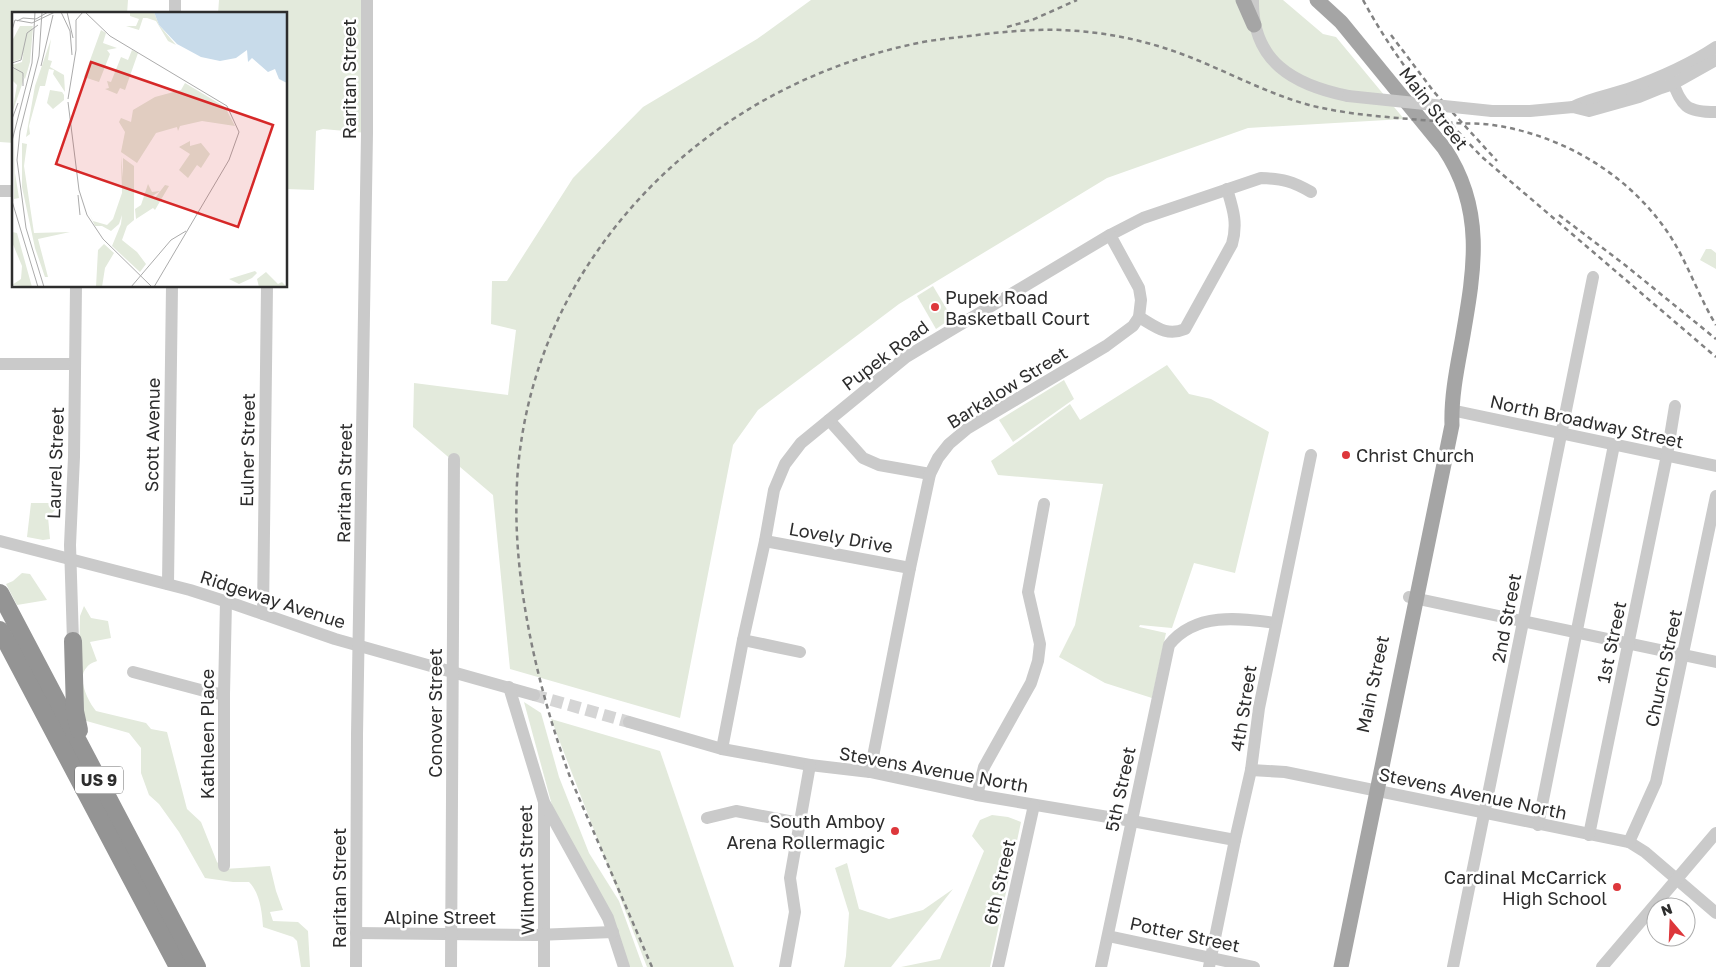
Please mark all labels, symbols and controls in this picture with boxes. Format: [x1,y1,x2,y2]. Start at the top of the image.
inset map [12,12,288,288]
street label: Raritan Street [338,19,360,139]
street label: Main Street [1395,62,1473,154]
place label: Pupek Road Basketball Court [945,286,1090,329]
marker: Pupek Road Basketball Court [929,301,941,313]
street label: Pupek Road [837,315,933,395]
street label: Barkalow Street [943,341,1071,433]
street label: Scott Avenue [140,378,164,492]
street label: North Broadway Street [1488,390,1686,452]
street label: Eulner Street [235,393,259,507]
street label: Laurel Street [42,406,68,520]
street label: Raritan Street [332,423,356,543]
place label: Christ Church [1356,444,1474,466]
marker: Christ Church [1340,449,1352,461]
street label: Lovely Drive [787,517,895,557]
street label: Ridgeway Avenue [197,565,349,633]
street label: 2nd Street [1487,572,1525,664]
street label: 1st Street [1592,599,1630,685]
street label: Church Street [1640,607,1686,729]
street label: Main Street [1351,633,1393,735]
street label: Conover Street [424,648,446,778]
street label: 4th Street [1225,663,1261,753]
street label: Kathleen Place [196,669,218,799]
street label: Stevens Avenue North [838,742,1030,796]
street label: 5th Street [1100,744,1140,834]
street label: Stevens Avenue North [1377,762,1569,824]
road number: US 9 [75,766,123,794]
street label: Wilmont Street [514,805,538,935]
place label: South Amboy Arena Rollermagic [726,810,885,853]
marker: South Amboy Arena Rollermagic [889,825,901,837]
street label: Raritan Street [328,828,350,948]
street label: 6th Street [979,837,1019,927]
place label: Cardinal McCarrick High School [1444,866,1607,909]
marker: Cardinal McCarrick High School [1611,881,1623,893]
north arrow [1646,897,1696,947]
text: N [1659,899,1674,919]
street label: Alpine Street [384,906,496,928]
street label: Potter Street [1128,912,1242,956]

